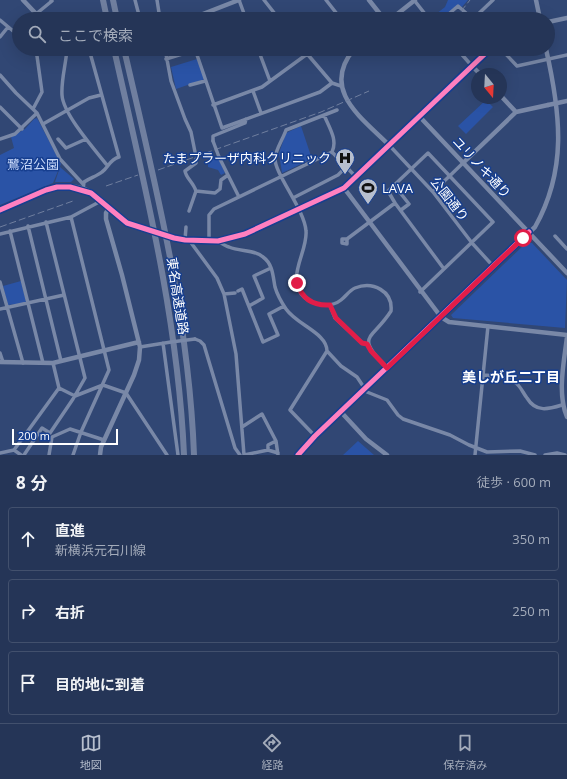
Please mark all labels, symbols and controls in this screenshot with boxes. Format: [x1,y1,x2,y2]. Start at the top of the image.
search box [12,12,555,56]
icon: search [26,23,48,45]
text: ここで検索 [58,25,133,45]
north arrow [471,68,507,104]
street label: ユリノキ通り [449,132,515,202]
hospital icon: たまプラーザ内科クリニック [334,147,356,175]
place label: たまプラーザ内科クリニック [163,149,331,167]
park label: 鷺沼公園 [7,155,59,173]
street label: 公園通り [427,173,473,225]
sports icon: LAVA [357,177,379,205]
place label: LAVA [382,179,414,197]
route start [514,229,532,247]
street label: 東名高速道路 [163,256,193,336]
route end [288,274,306,292]
district label: 美しが丘二丁目 [462,367,560,386]
scale bar [12,427,118,446]
text: 200 m [18,428,50,443]
text: 8 分 [16,471,47,494]
text: 徒歩 · 600 m [477,473,551,491]
text: 直進 [55,520,85,540]
icon: ahead [17,528,39,550]
text: 350 m [512,530,550,548]
text: 新横浜元石川線 [55,541,146,559]
icon: right [17,600,39,622]
text: 右折 [55,602,85,622]
text: 250 m [512,602,550,620]
icon: arrive [17,672,39,694]
text: 目的地に到着 [55,674,145,694]
tab: 地図 [80,732,102,772]
tab: 経路 [261,732,283,772]
tab: 保存済み [443,732,487,772]

